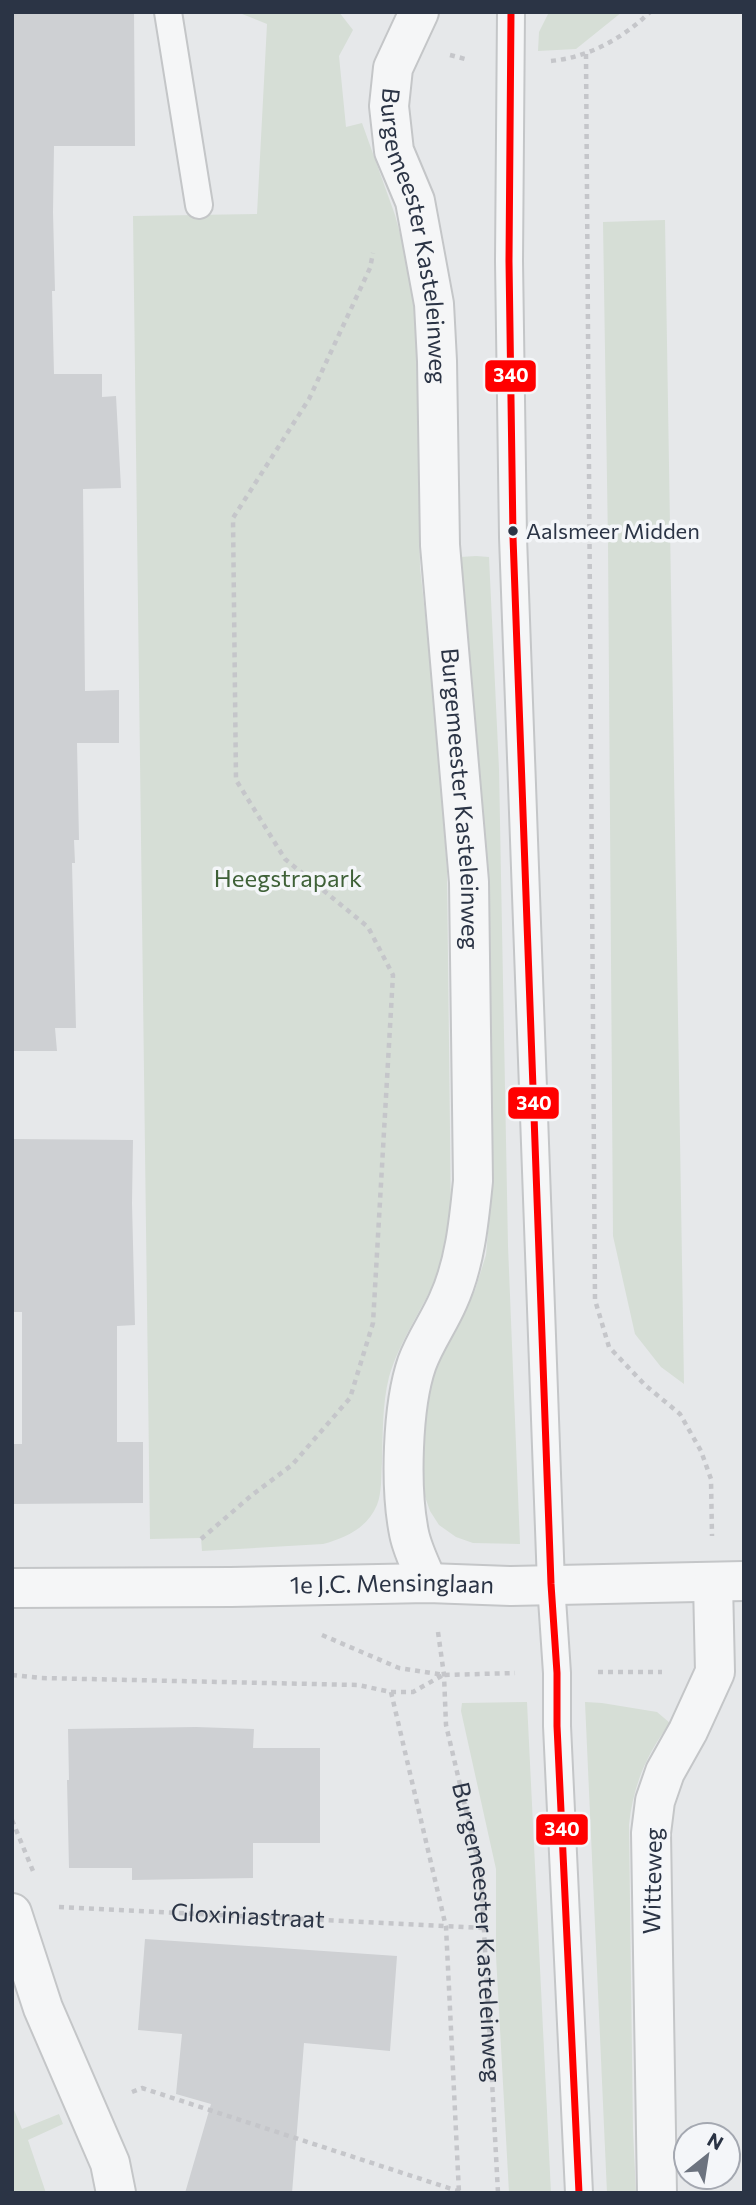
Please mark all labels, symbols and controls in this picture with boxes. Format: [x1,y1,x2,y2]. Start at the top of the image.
street label: Burgemeester Kasteleinweg [376,87,453,384]
line badge: 340 [484,359,537,393]
text: 340 [493,363,529,386]
place label: Aalsmeer Midden [526,517,700,544]
marker: Aalsmeer Midden [506,524,520,538]
street label: Burgemeester Kasteleinweg [436,647,486,950]
park label: Heegstrapark [214,863,362,892]
line badge: 340 [507,1086,560,1120]
text: 340 [516,1091,552,1114]
street label: 1e J.C. Mensinglaan [289,1567,495,1599]
street label: Burgemeester Kasteleinweg [447,1779,508,2083]
line badge: 340 [535,1813,589,1846]
text: 340 [544,1817,580,1840]
street label: Witteweg [636,1827,667,1935]
street label: Gloxiniastraat [170,1897,326,1933]
north arrow [672,2121,742,2191]
text: N [704,2127,728,2154]

